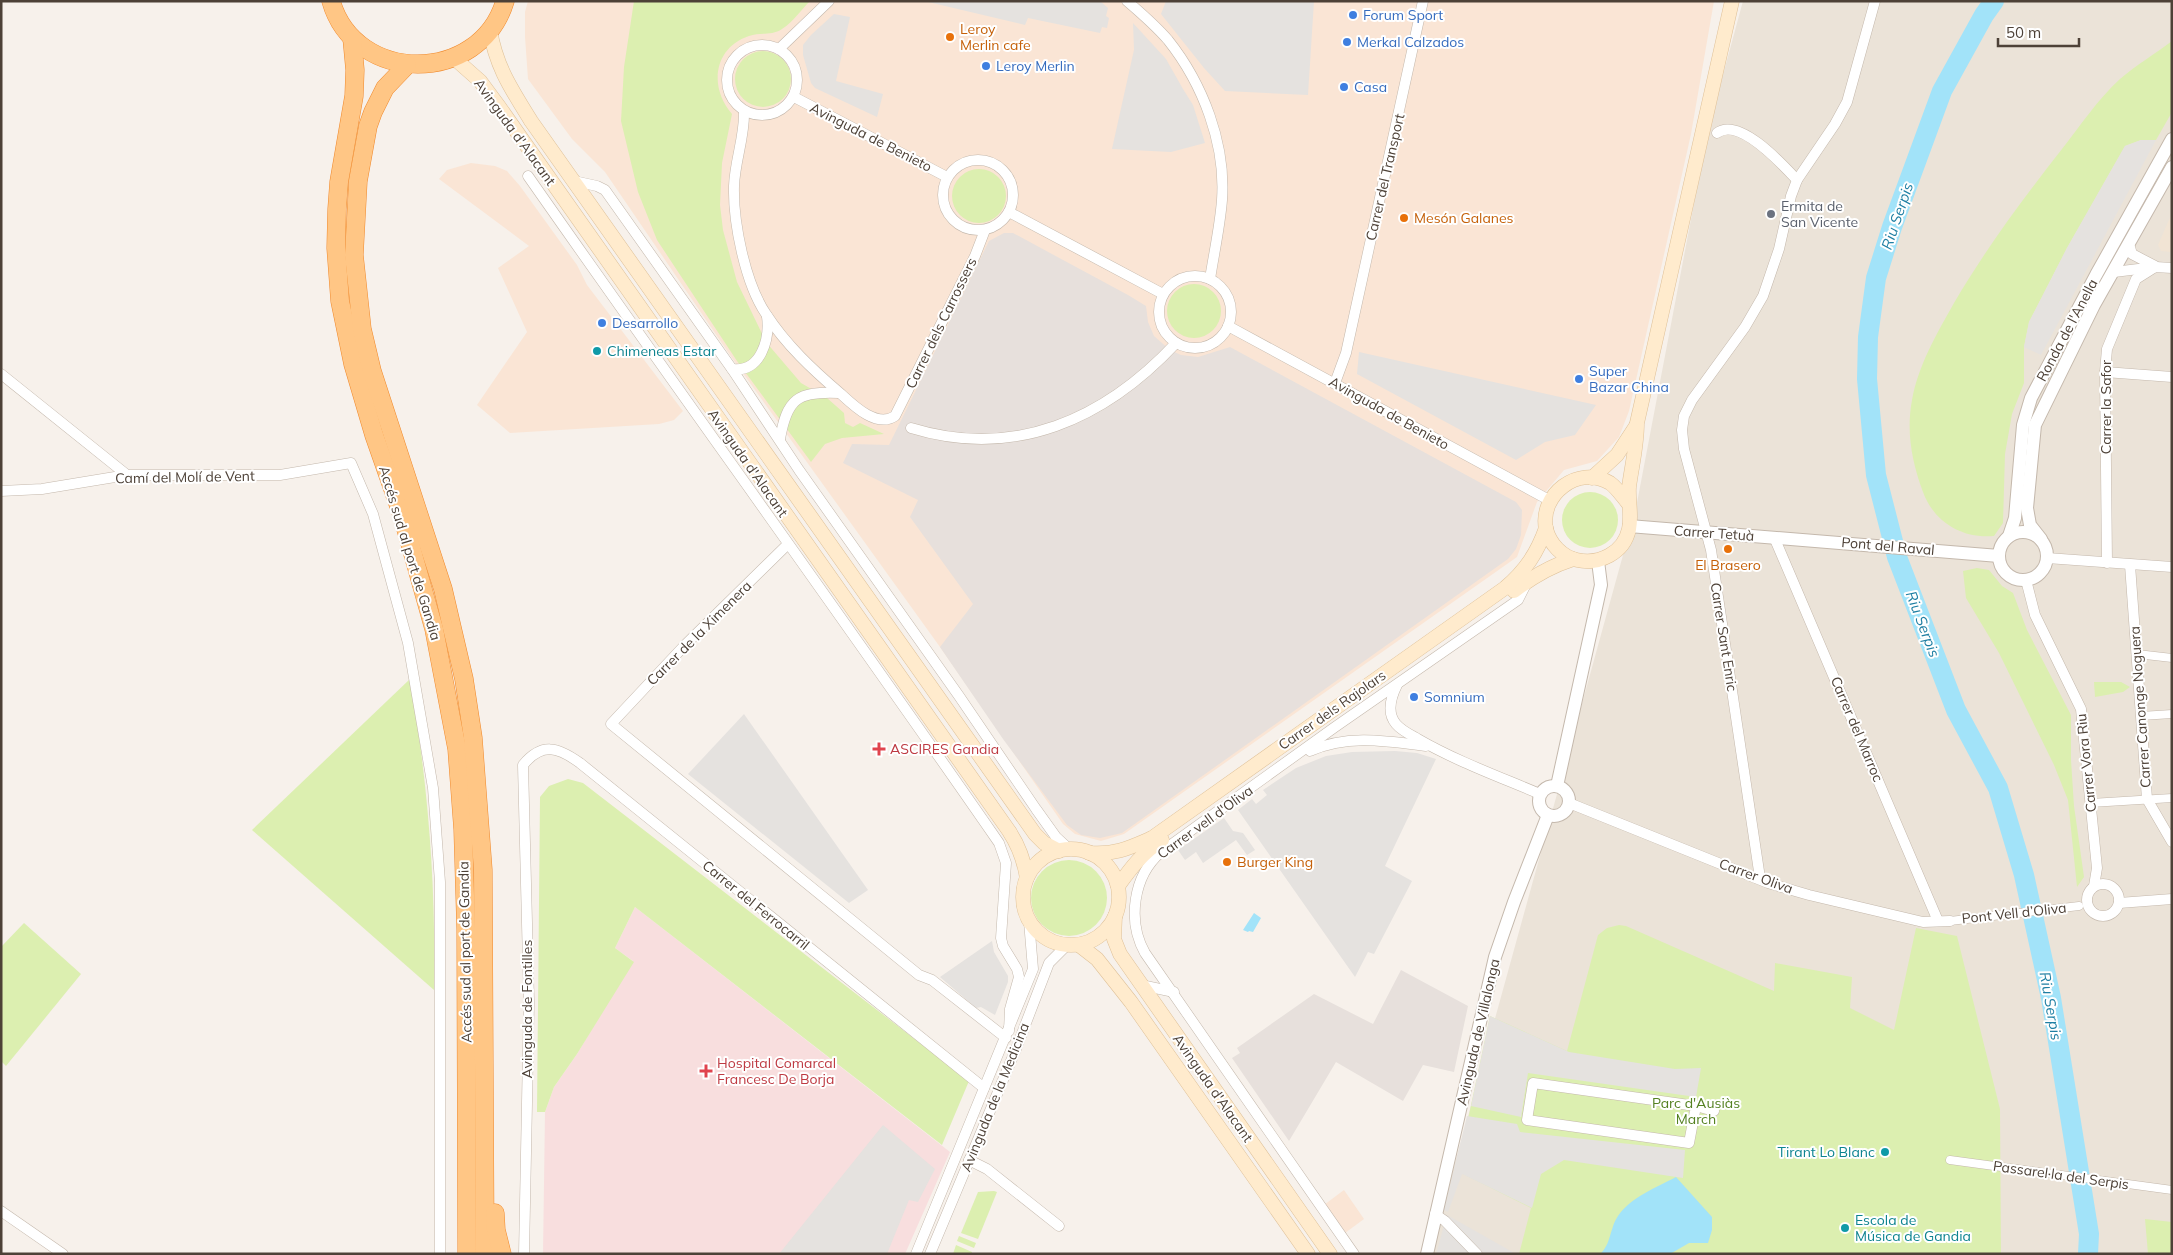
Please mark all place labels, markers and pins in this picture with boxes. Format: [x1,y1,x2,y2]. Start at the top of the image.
place label: Forum Sport [1363,6,1443,24]
marker: Forum Sport [1347,9,1359,21]
place label: Leroy Merlin cafe [960,20,1031,54]
marker: Leroy Merlin cafe [944,31,956,43]
place label: Merkal Calzados [1357,33,1464,51]
marker: Merkal Calzados [1341,36,1353,48]
place label: Leroy Merlin [996,57,1075,75]
marker: Leroy Merlin [980,60,992,72]
place label: Casa [1354,78,1387,96]
marker: Casa [1338,81,1350,93]
place label: Ermita de San Vicente [1781,197,1858,231]
marker: Ermita de San Vicente [1765,208,1777,220]
place label: Mesón Galanes [1414,209,1514,227]
marker: Mesón Galanes [1398,212,1410,224]
place label: Desarrollo [612,314,678,332]
marker: Desarrollo [596,317,608,329]
place label: Chimeneas Estar [607,342,717,360]
marker: Chimeneas Estar [591,345,603,357]
place label: Super Bazar China [1589,362,1669,396]
marker: Super Bazar China [1573,373,1585,385]
marker: El Brasero [1722,543,1734,555]
place label: El Brasero [1695,556,1761,574]
place label: Somnium [1424,688,1485,706]
marker: Somnium [1408,691,1420,703]
place label: ASCIRES Gandia [890,740,999,758]
marker: ASCIRES Gandia [872,742,886,756]
place label: Burger King [1237,853,1313,871]
marker: Burger King [1221,856,1233,868]
place label: Hospital Comarcal Francesc De Borja [717,1054,836,1088]
marker: Hospital Comarcal Francesc De Borja [699,1064,713,1078]
place label: Tirant Lo Blanc [1777,1143,1875,1161]
marker: Tirant Lo Blanc [1879,1146,1891,1158]
place label: Escola de Música de Gandia [1855,1211,1971,1245]
marker: Escola de Música de Gandia [1839,1222,1851,1234]

